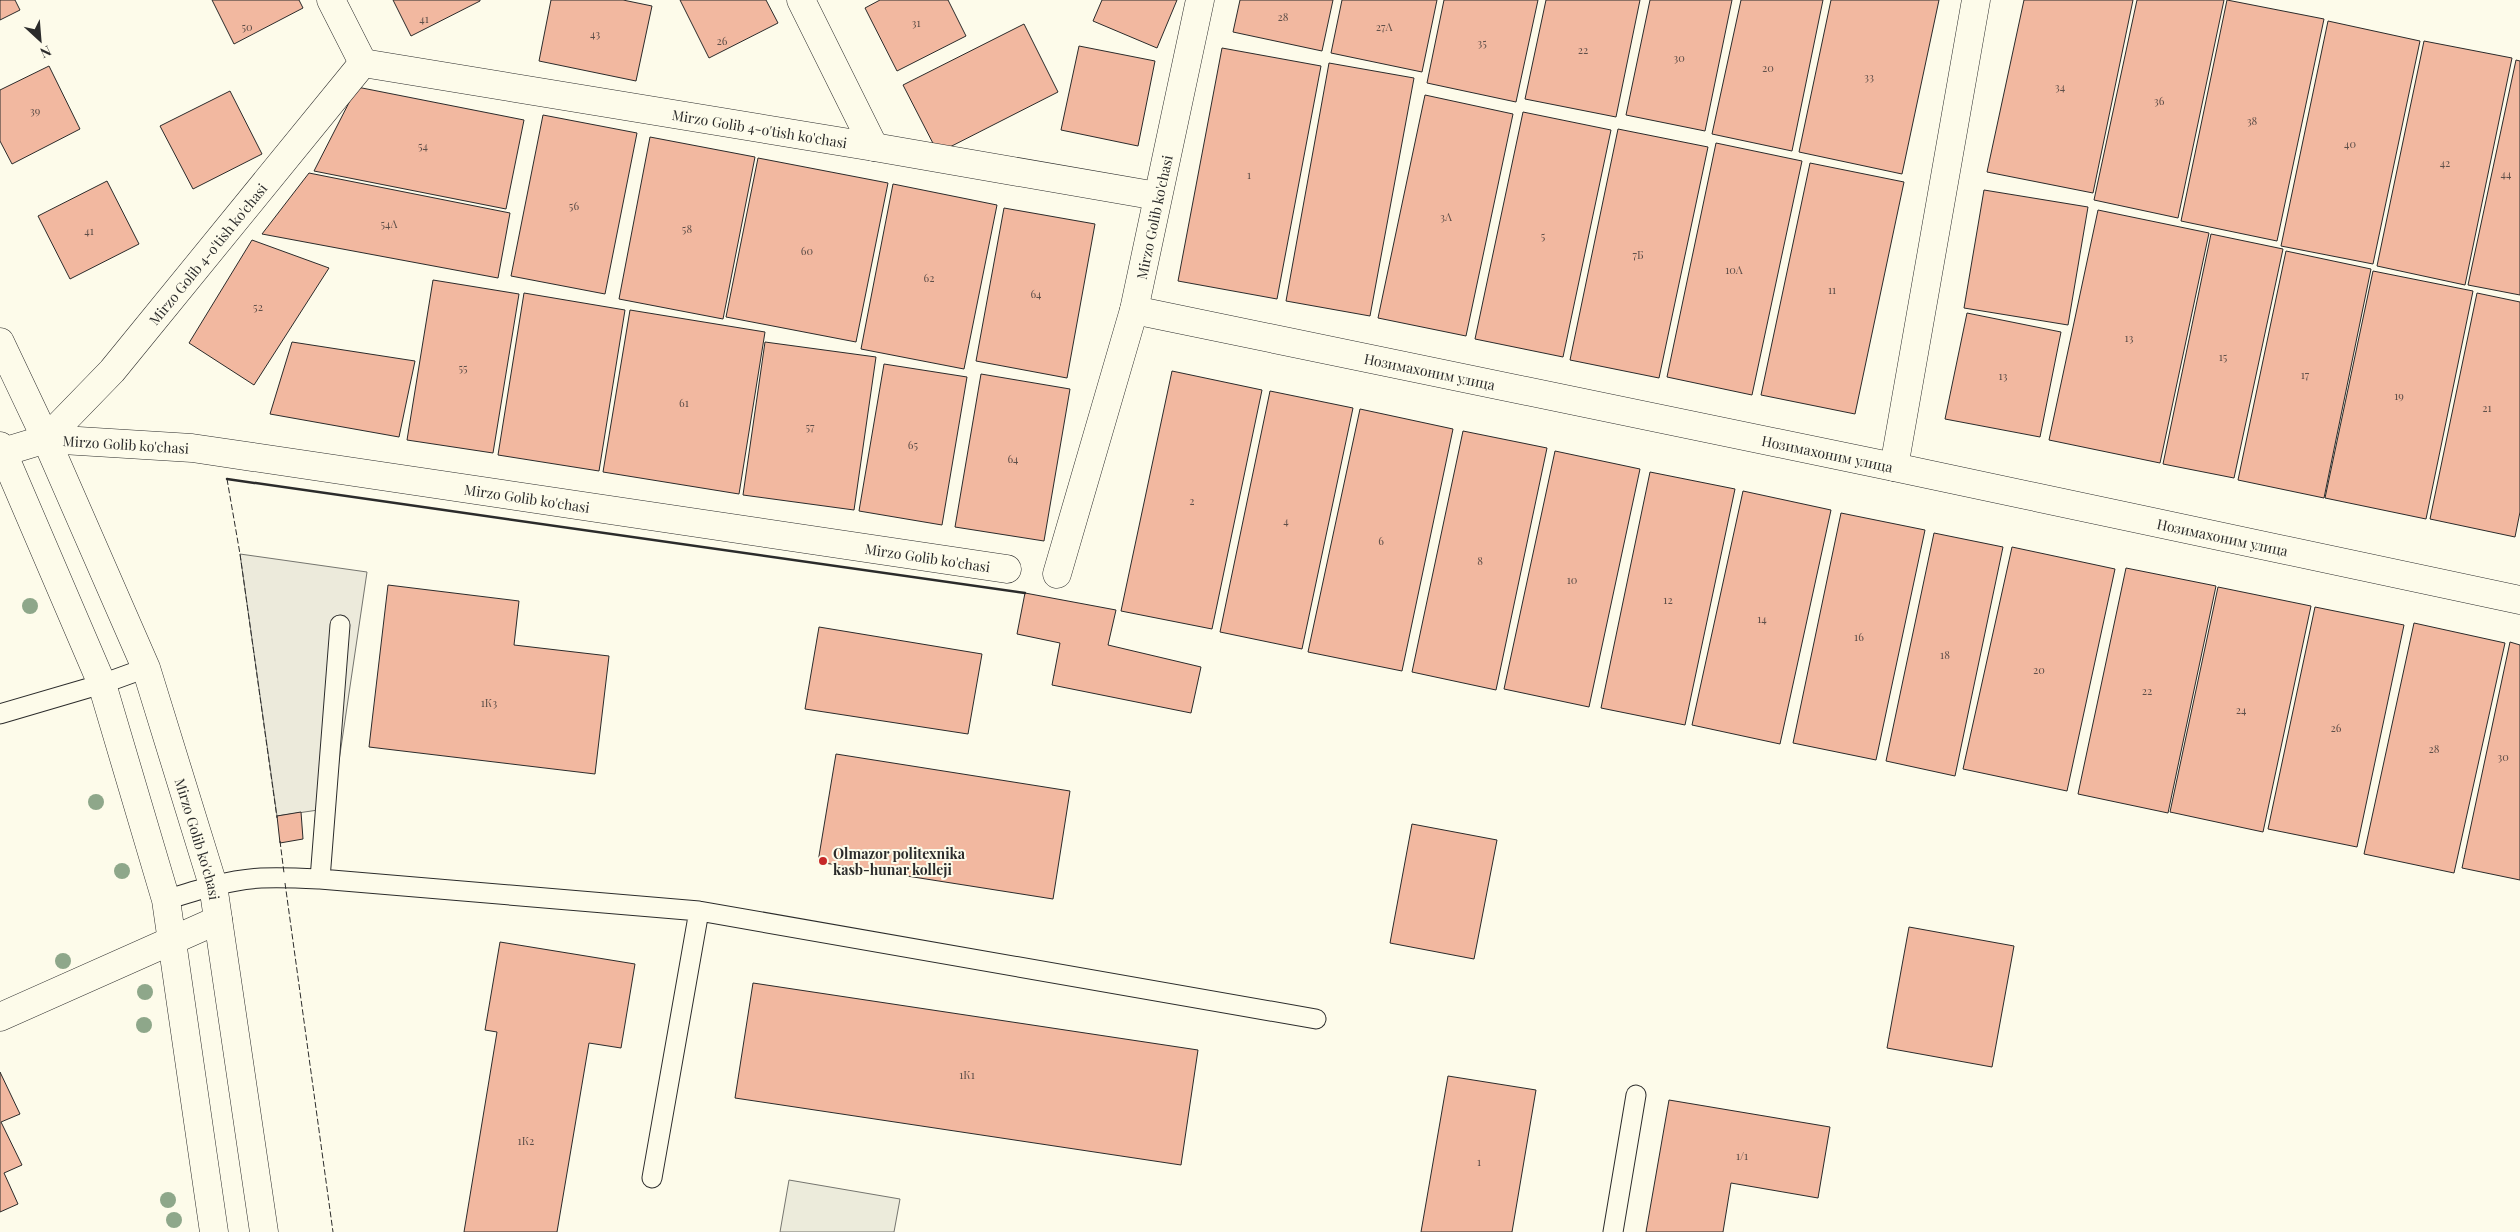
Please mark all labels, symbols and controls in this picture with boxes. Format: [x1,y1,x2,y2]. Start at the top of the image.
house number: 28 [1278,9,1289,24]
house number: 41 [419,11,429,26]
north arrow [15,15,65,65]
house number: 31 [911,15,921,30]
house number: 50 [241,19,253,34]
house number: 27A [1376,19,1392,34]
house number: 43 [590,26,600,41]
house number: 26 [717,33,728,48]
house number: 35 [1477,35,1487,50]
text: N [37,41,55,63]
house number: 22 [1578,42,1588,57]
house number: 30 [1673,50,1685,65]
house number: 20 [1762,60,1774,75]
house number: 33 [1864,69,1874,84]
house number: 34 [2055,79,2066,94]
house number: 36 [2154,93,2165,108]
house number: 39 [30,103,41,118]
street label: Mirzo Golib 4-o'tish ko'chasi [671,104,849,152]
house number: 38 [2247,113,2258,128]
house number: 40 [2344,136,2356,151]
house number: 54 [418,138,429,153]
street label: Mirzo Golib ko'chasi [1131,153,1176,281]
house number: 42 [2440,155,2450,170]
house number: 44 [2501,166,2512,181]
house number: 1 [1247,167,1251,182]
street label: Mirzo Golib 4-o'tish ko'chasi [144,179,271,328]
house number: 56 [569,198,579,213]
house number: 3A [1440,209,1452,224]
house number: 54A [381,216,398,231]
house number: 58 [682,221,692,236]
house number: 41 [84,223,94,238]
house number: 5 [1541,228,1546,243]
house number: 60 [801,243,814,258]
house number: 7Б [1632,247,1644,262]
house number: 10A [1725,262,1743,277]
house number: 62 [924,270,934,285]
house number: 11 [1828,282,1836,297]
house number: 64 [1030,286,1042,301]
house number: 52 [253,299,263,314]
house number: 13 [2125,330,2133,345]
street label: Нозимахоним улица [1362,348,1497,394]
house number: 15 [2219,349,2228,364]
house number: 55 [458,360,468,375]
house number: 17 [2301,367,2310,382]
house number: 13 [1999,368,2007,383]
house number: 19 [2394,388,2404,403]
house number: 61 [679,395,689,410]
house number: 21 [2482,400,2492,415]
house number: 57 [805,419,815,434]
street label: Нозимахоним улица [1760,430,1895,476]
street label: Mirzo Golib ko'chasi [62,431,190,457]
house number: 65 [908,437,919,452]
house number: 64 [1007,451,1019,466]
street label: Mirzo Golib ko'chasi [463,479,591,516]
house number: 2 [1189,493,1195,508]
house number: 4 [1283,513,1289,528]
street label: Нозимахоним улица [2155,514,2290,560]
house number: 6 [1378,533,1384,548]
street label: Mirzo Golib ko'chasi [864,539,992,576]
house number: 8 [1477,553,1483,568]
house number: 10 [1567,572,1578,587]
house number: 12 [1663,592,1673,607]
house number: 14 [1757,611,1767,626]
house number: 16 [1854,629,1864,644]
house number: 18 [1940,647,1950,662]
house number: 20 [2033,662,2045,677]
house number: 22 [2142,683,2152,698]
house number: 1К3 [481,695,497,710]
house number: 24 [2236,702,2247,717]
house number: 26 [2331,720,2342,735]
house number: 28 [2429,741,2440,756]
house number: 30 [2497,749,2509,764]
street label: Mirzo Golib ko'chasi [171,776,225,901]
place label: Оlmazor politexnika kasb-hunar kolleji [833,844,966,879]
marker: Оlmazor politexnika kasb-hunar kolleji [817,855,829,867]
house number: 1К1 [959,1067,975,1082]
house number: 1К2 [518,1133,534,1148]
house number: 1/1 [1736,1148,1748,1163]
house number: 1 [1477,1154,1481,1169]

